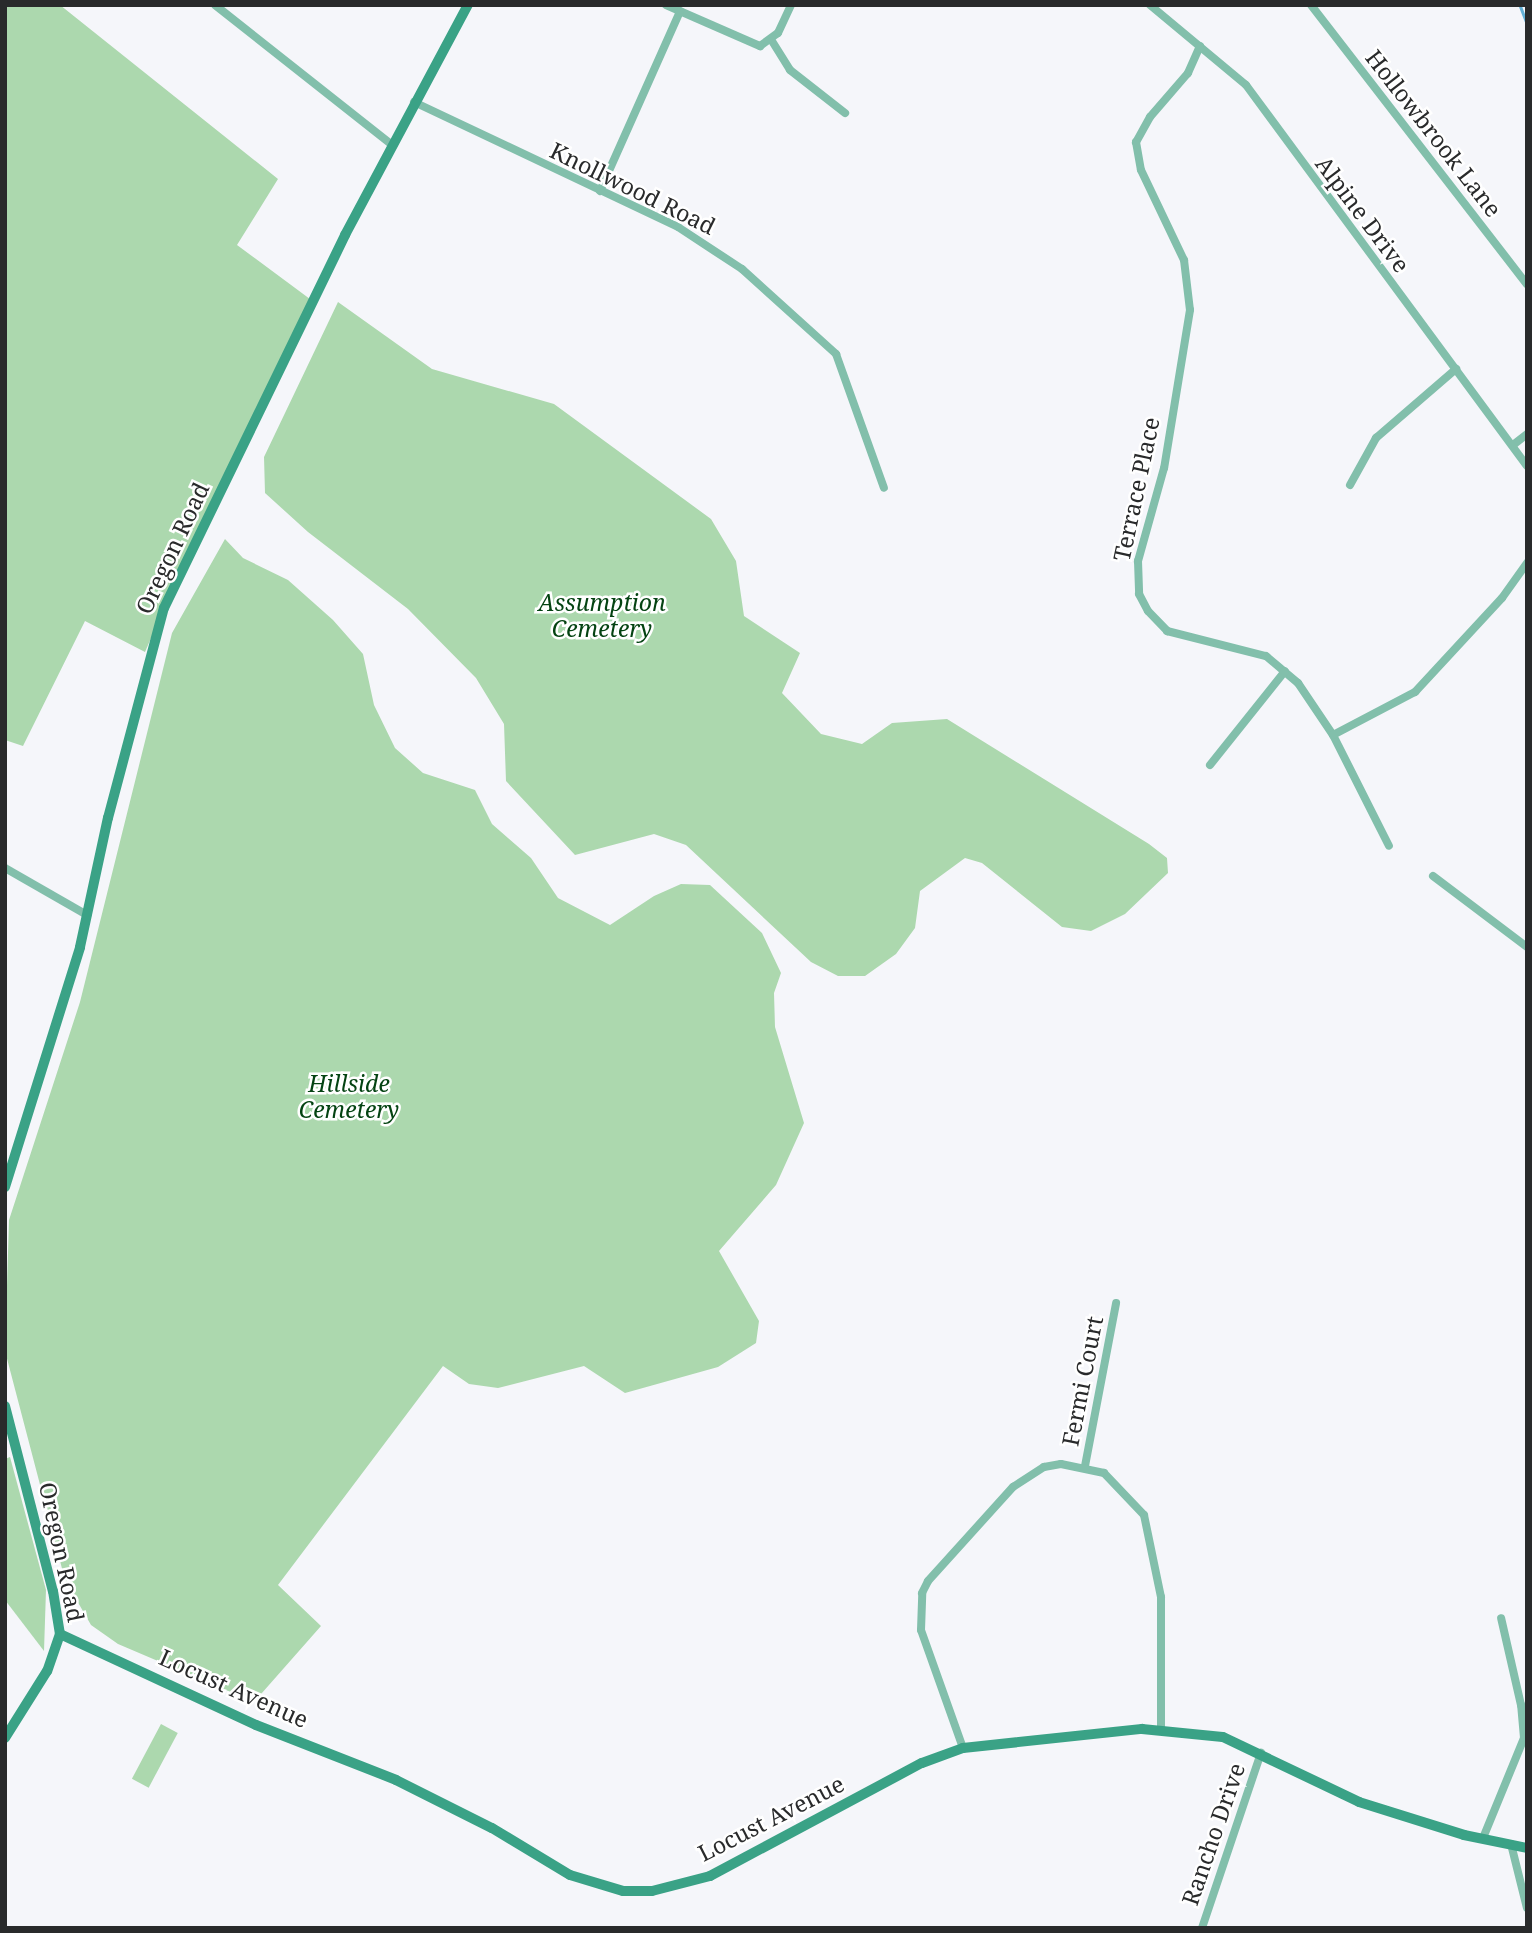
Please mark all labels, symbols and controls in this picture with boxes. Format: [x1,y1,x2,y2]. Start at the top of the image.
street label: Hollowbrook Lane [1360,44,1508,222]
street label: Knollwood Road [546,136,720,240]
street label: Alpine Drive [1310,150,1416,278]
street label: Terrace Place [1107,414,1165,564]
street label: Oregon Road [129,478,215,618]
park label: Assumption Cemetery [538,588,666,642]
park label: Hillside Cemetery [299,1069,399,1123]
street label: Fermi Court [1056,1314,1108,1448]
street label: Oregon Road [34,1480,90,1624]
street label: Locust Avenue [155,1643,313,1733]
street label: Rancho Drive [1176,1759,1250,1909]
street label: Locust Avenue [693,1769,849,1867]

